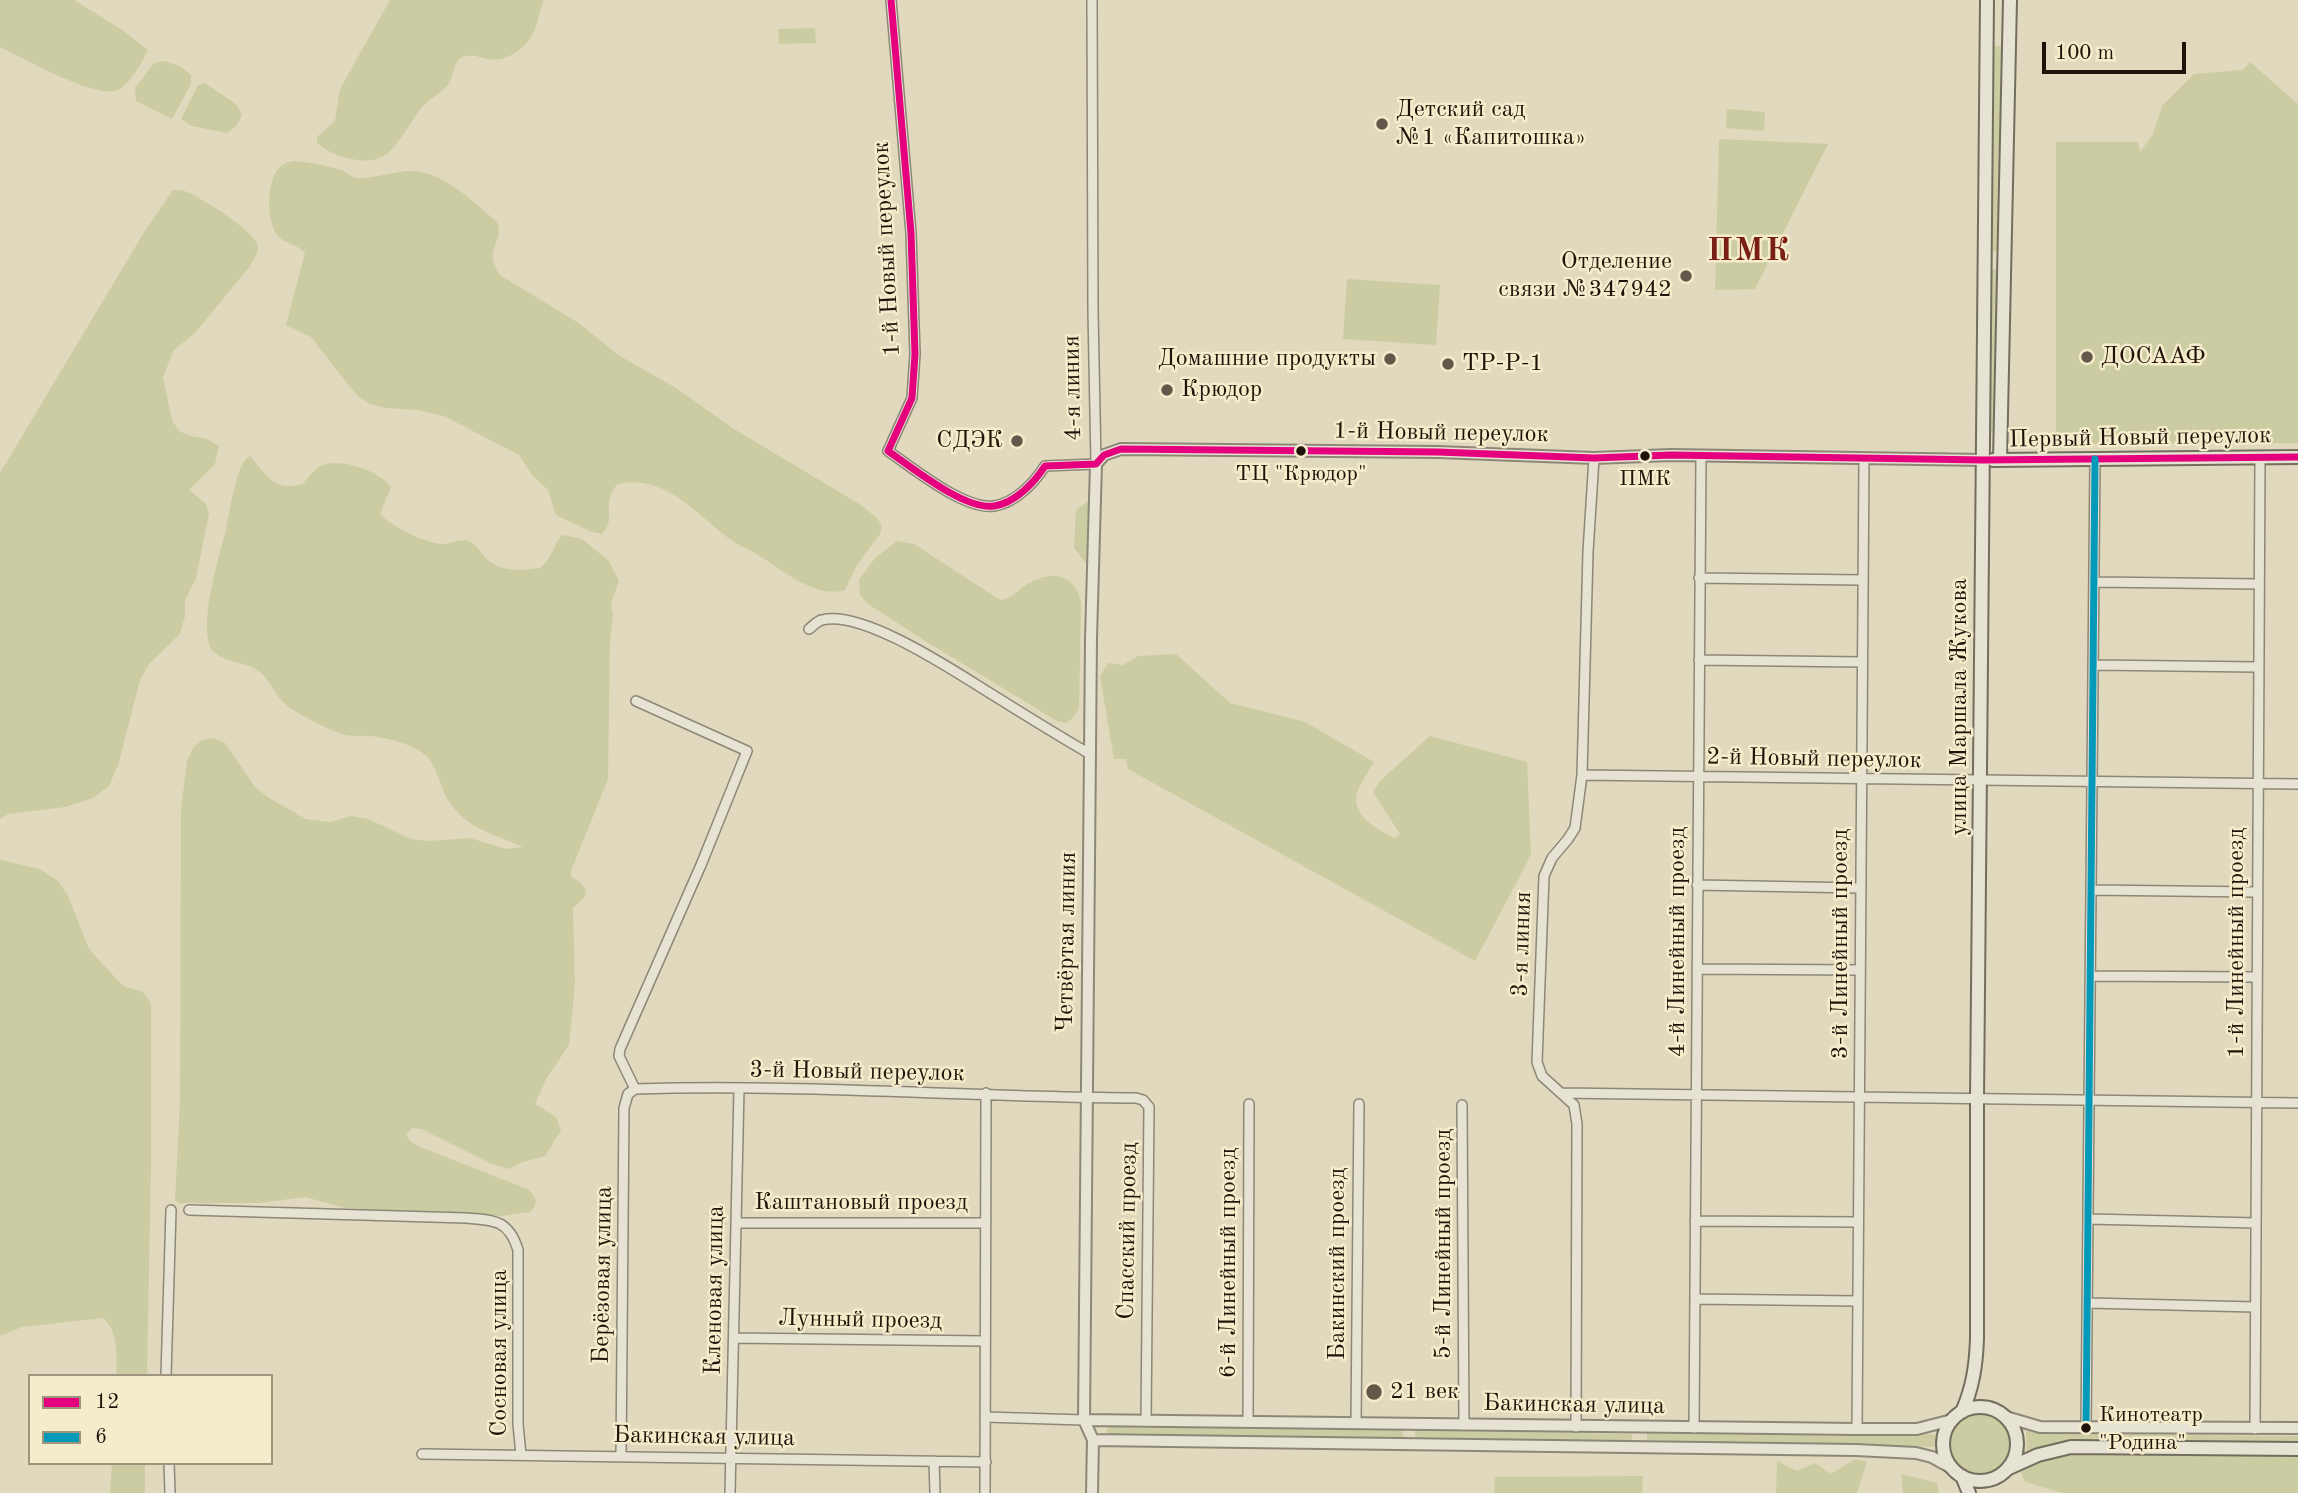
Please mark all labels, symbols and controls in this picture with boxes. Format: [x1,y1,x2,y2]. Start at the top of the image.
scale bar [2046,28,2190,72]
text: 100 m [2055,43,2114,64]
place label: Детский сад №1 «Капитошка» [1396,96,1586,152]
marker: Детский сад №1 «Капитошка» [1374,116,1390,132]
street label: 1-й Новый переулок [867,141,907,357]
district label: ПМК [1707,233,1791,271]
place label: Отделение связи №347942 [1498,248,1672,304]
marker: Отделение связи №347942 [1678,268,1694,284]
street label: 4-я линия [1058,335,1088,441]
place label: ДОСААФ [2101,343,2205,371]
place label: Домашние продукты [1158,345,1376,373]
marker: ДОСААФ [2079,349,2095,365]
place label: ТР-Р-1 [1462,350,1543,378]
marker: Домашние продукты [1382,351,1398,367]
marker: ТР-Р-1 [1440,356,1456,372]
place label: Крюдор [1181,376,1262,404]
marker: Крюдор [1159,382,1175,398]
street label: 1-й Новый переулок [1333,417,1549,449]
street label: Первый Новый переулок [2009,421,2271,455]
place label: СДЭК [936,427,1003,455]
marker: СДЭК [1009,433,1025,449]
marker: ТЦ "Крюдор" [1294,444,1308,458]
marker: ПМК [1638,449,1652,463]
place label: ТЦ "Крюдор" [1235,461,1367,487]
place label: ПМК [1619,466,1671,492]
street label: улица Маршала Жукова [1946,578,1974,836]
street label: 2-й Новый переулок [1706,743,1922,775]
street label: 4-й Линейный проезд [1664,827,1692,1057]
street label: 1-й Линейный проезд [2223,828,2251,1058]
street label: 3-й Линейный проезд [1827,829,1855,1059]
street label: Четвёртая линия [1051,851,1083,1033]
street label: 3-я линия [1506,891,1538,997]
street label: 3-й Новый переулок [749,1056,965,1088]
street label: 5-й Линейный проезд [1430,1129,1458,1359]
street label: Спасский проезд [1112,1142,1144,1320]
street label: 6-й Линейный проезд [1215,1148,1243,1378]
street label: Бакинский проезд [1324,1168,1352,1360]
street label: Берёзовая улица [587,1186,619,1364]
street label: Каштановый проезд [754,1189,968,1217]
street label: Кленовая улица [699,1205,731,1375]
street label: Сосновая улица [486,1269,514,1437]
street label: Лунный проезд [778,1304,942,1336]
legend [28,1374,273,1465]
place label: 21 век [1390,1378,1459,1406]
marker: 21 век [1364,1382,1384,1402]
street label: Бакинская улица [1483,1389,1665,1421]
text: 12 [95,1392,119,1413]
place label: Кинотеатр "Родина" [2099,1402,2203,1454]
street label: Бакинская улица [613,1421,795,1453]
marker: Кинотеатр "Родина" [2079,1421,2093,1435]
text: 6 [95,1427,107,1448]

